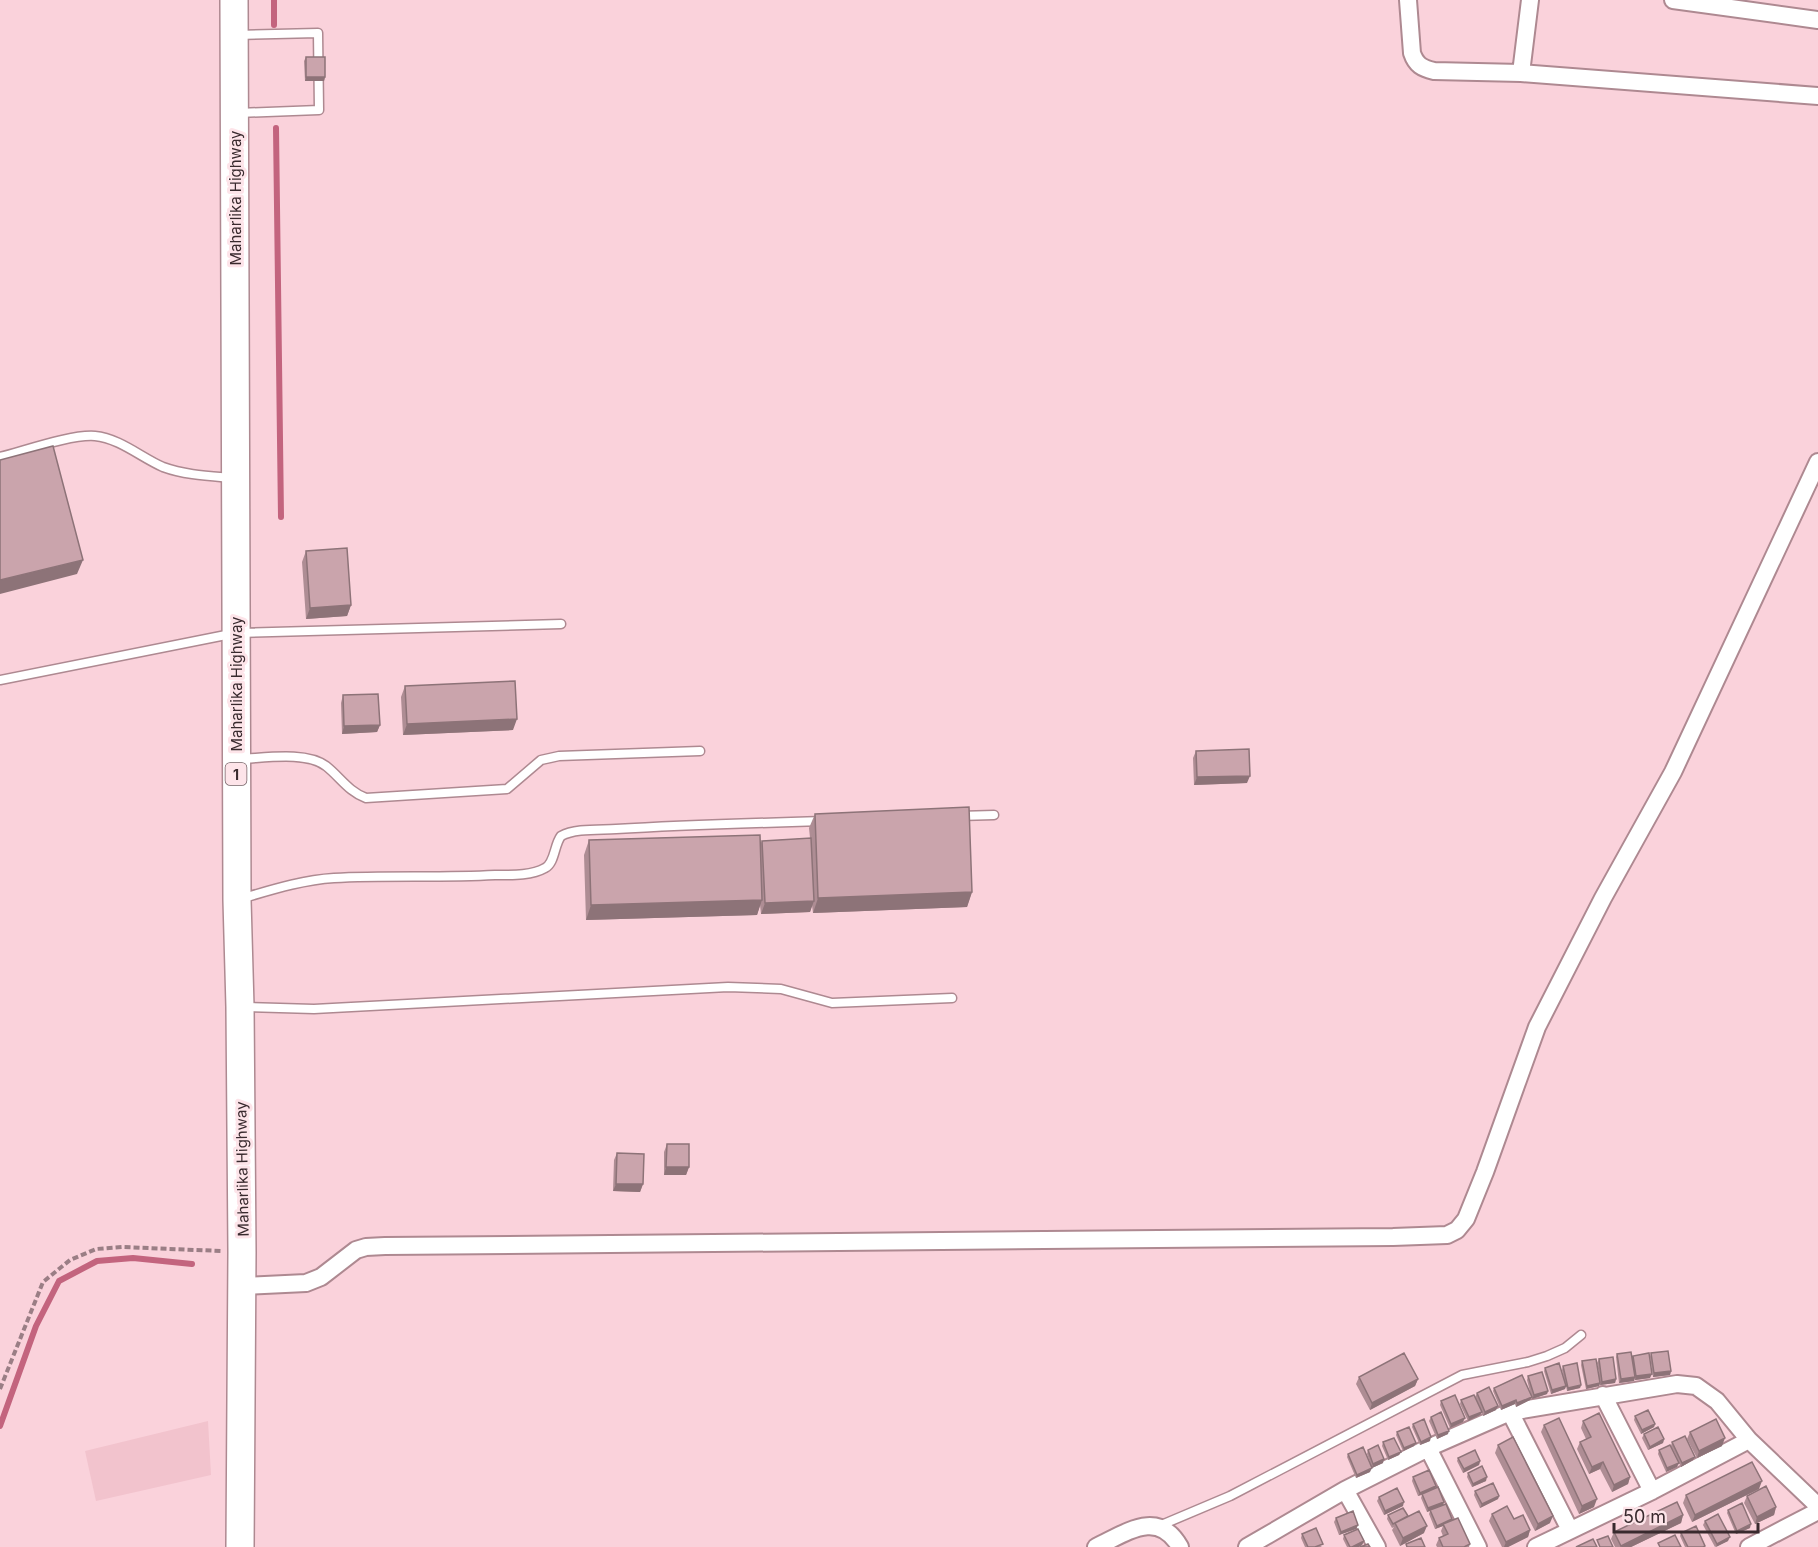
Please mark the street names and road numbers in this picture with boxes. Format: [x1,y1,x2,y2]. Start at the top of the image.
street label: Maharlika Highway [226,130,245,266]
street label: Maharlika Highway [227,616,246,752]
road number: 1 [226,763,246,785]
street label: Maharlika Highway [231,1101,253,1237]

